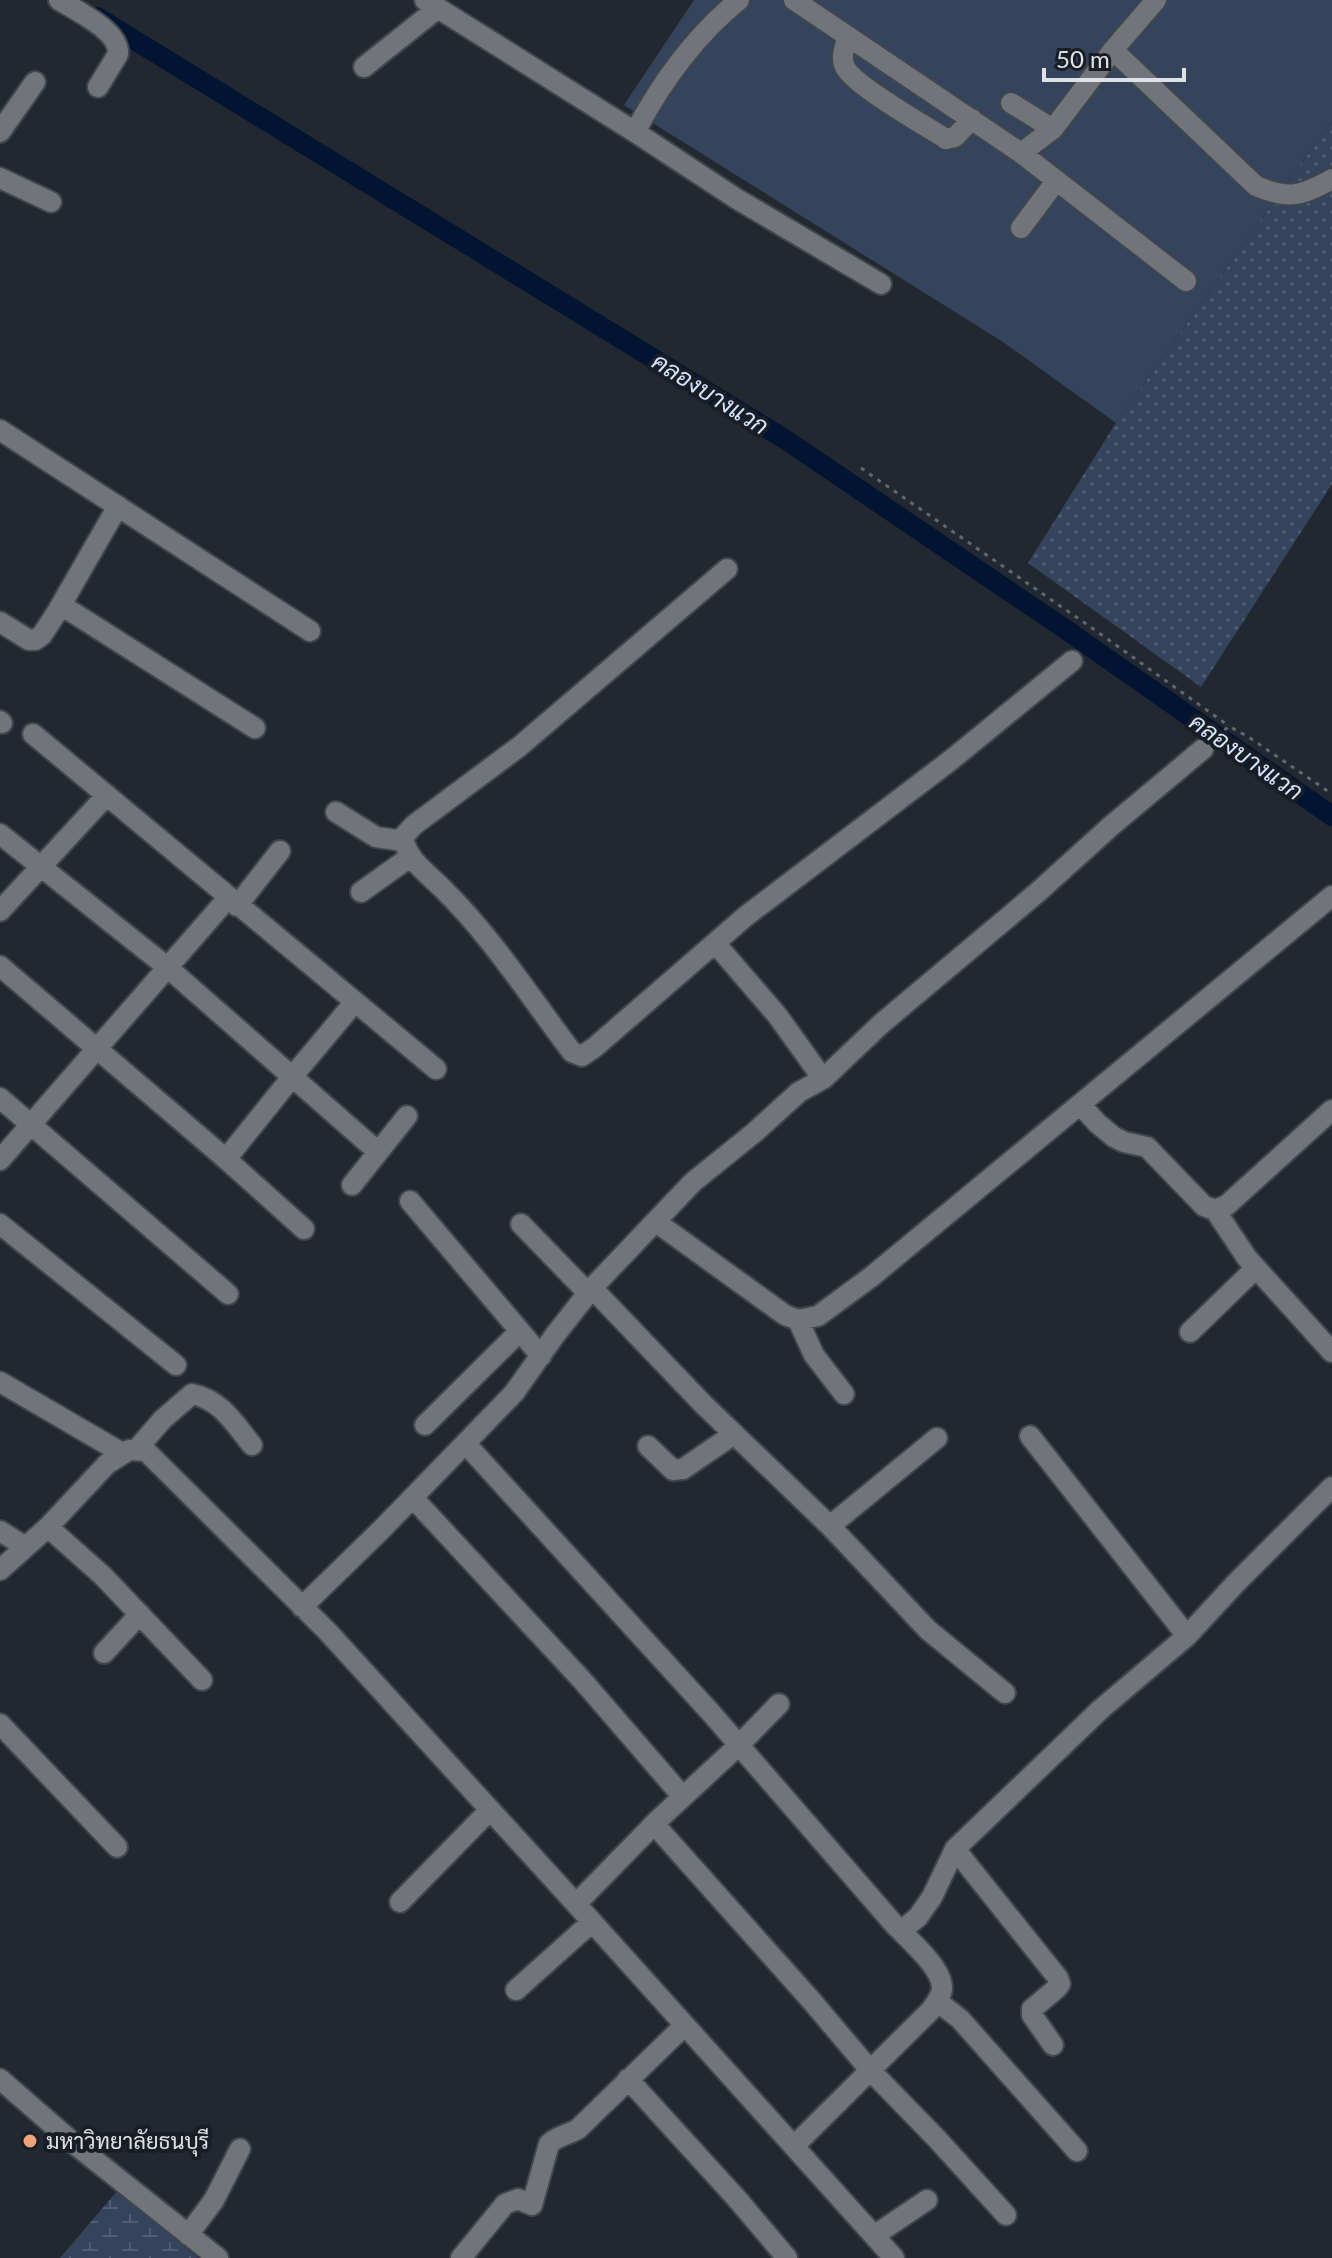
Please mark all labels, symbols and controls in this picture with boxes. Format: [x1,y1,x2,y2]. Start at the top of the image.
scale bar [1044,32,1184,82]
text: 50 m [1056,44,1110,73]
water label: คลองบางแวก [647,346,774,440]
water label: คลองบางแวก [1185,706,1309,805]
place label: มหาวิทยาลัยธนบุรี [46,2127,209,2157]
marker: มหาวิทยาลัยธนบุรี [21,2132,39,2150]

